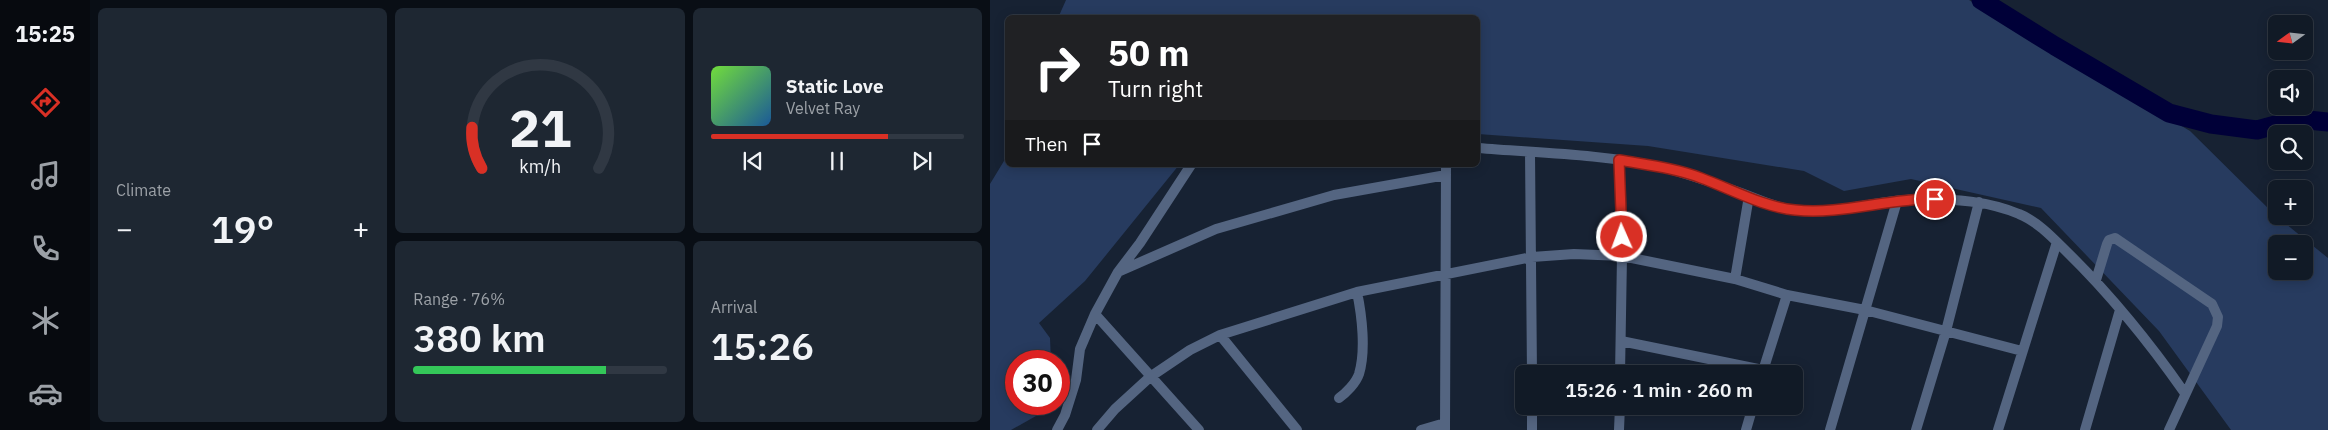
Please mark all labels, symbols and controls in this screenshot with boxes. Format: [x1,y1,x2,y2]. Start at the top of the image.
north arrow [2268,15,2312,60]
map controls [2268,15,2313,280]
text: 15:25 [15,19,75,48]
text: 50 m [1108,30,1190,76]
icon: right [1025,35,1090,100]
button: sound [2268,70,2313,115]
text: Static Love [786,74,884,98]
text: Turn right [1108,74,1203,103]
icon: directions [28,85,63,120]
text: 21 [509,94,571,161]
text: Velvet Ray [786,98,860,118]
button: search [2268,125,2313,170]
icon: arrive [1078,130,1106,158]
text: Then [1025,132,1068,156]
icon: previous [739,147,767,175]
icon: pause [823,147,851,175]
icon: next [908,147,936,175]
text: km/h [519,155,561,178]
icon: music [28,158,63,193]
pin [1914,178,1956,220]
text: Climate [116,180,171,200]
button: + [2268,180,2313,225]
icon: arrive [1921,185,1949,213]
text: 19° [211,204,274,253]
text: − [116,210,133,247]
text: + [353,210,369,247]
position arrow [1595,210,1647,262]
icon: phone [28,231,63,266]
button: − [2268,235,2313,280]
text: Range · 76% [413,289,505,309]
text: Arrival [711,297,757,317]
icon: climate [28,303,63,338]
text: 380 km [413,313,546,362]
text: 15:26 [711,321,814,370]
speed limit sign: 30 [1005,350,1070,415]
icon: car [28,376,63,411]
text: 15:26 · 1 min · 260 m [1565,378,1753,402]

